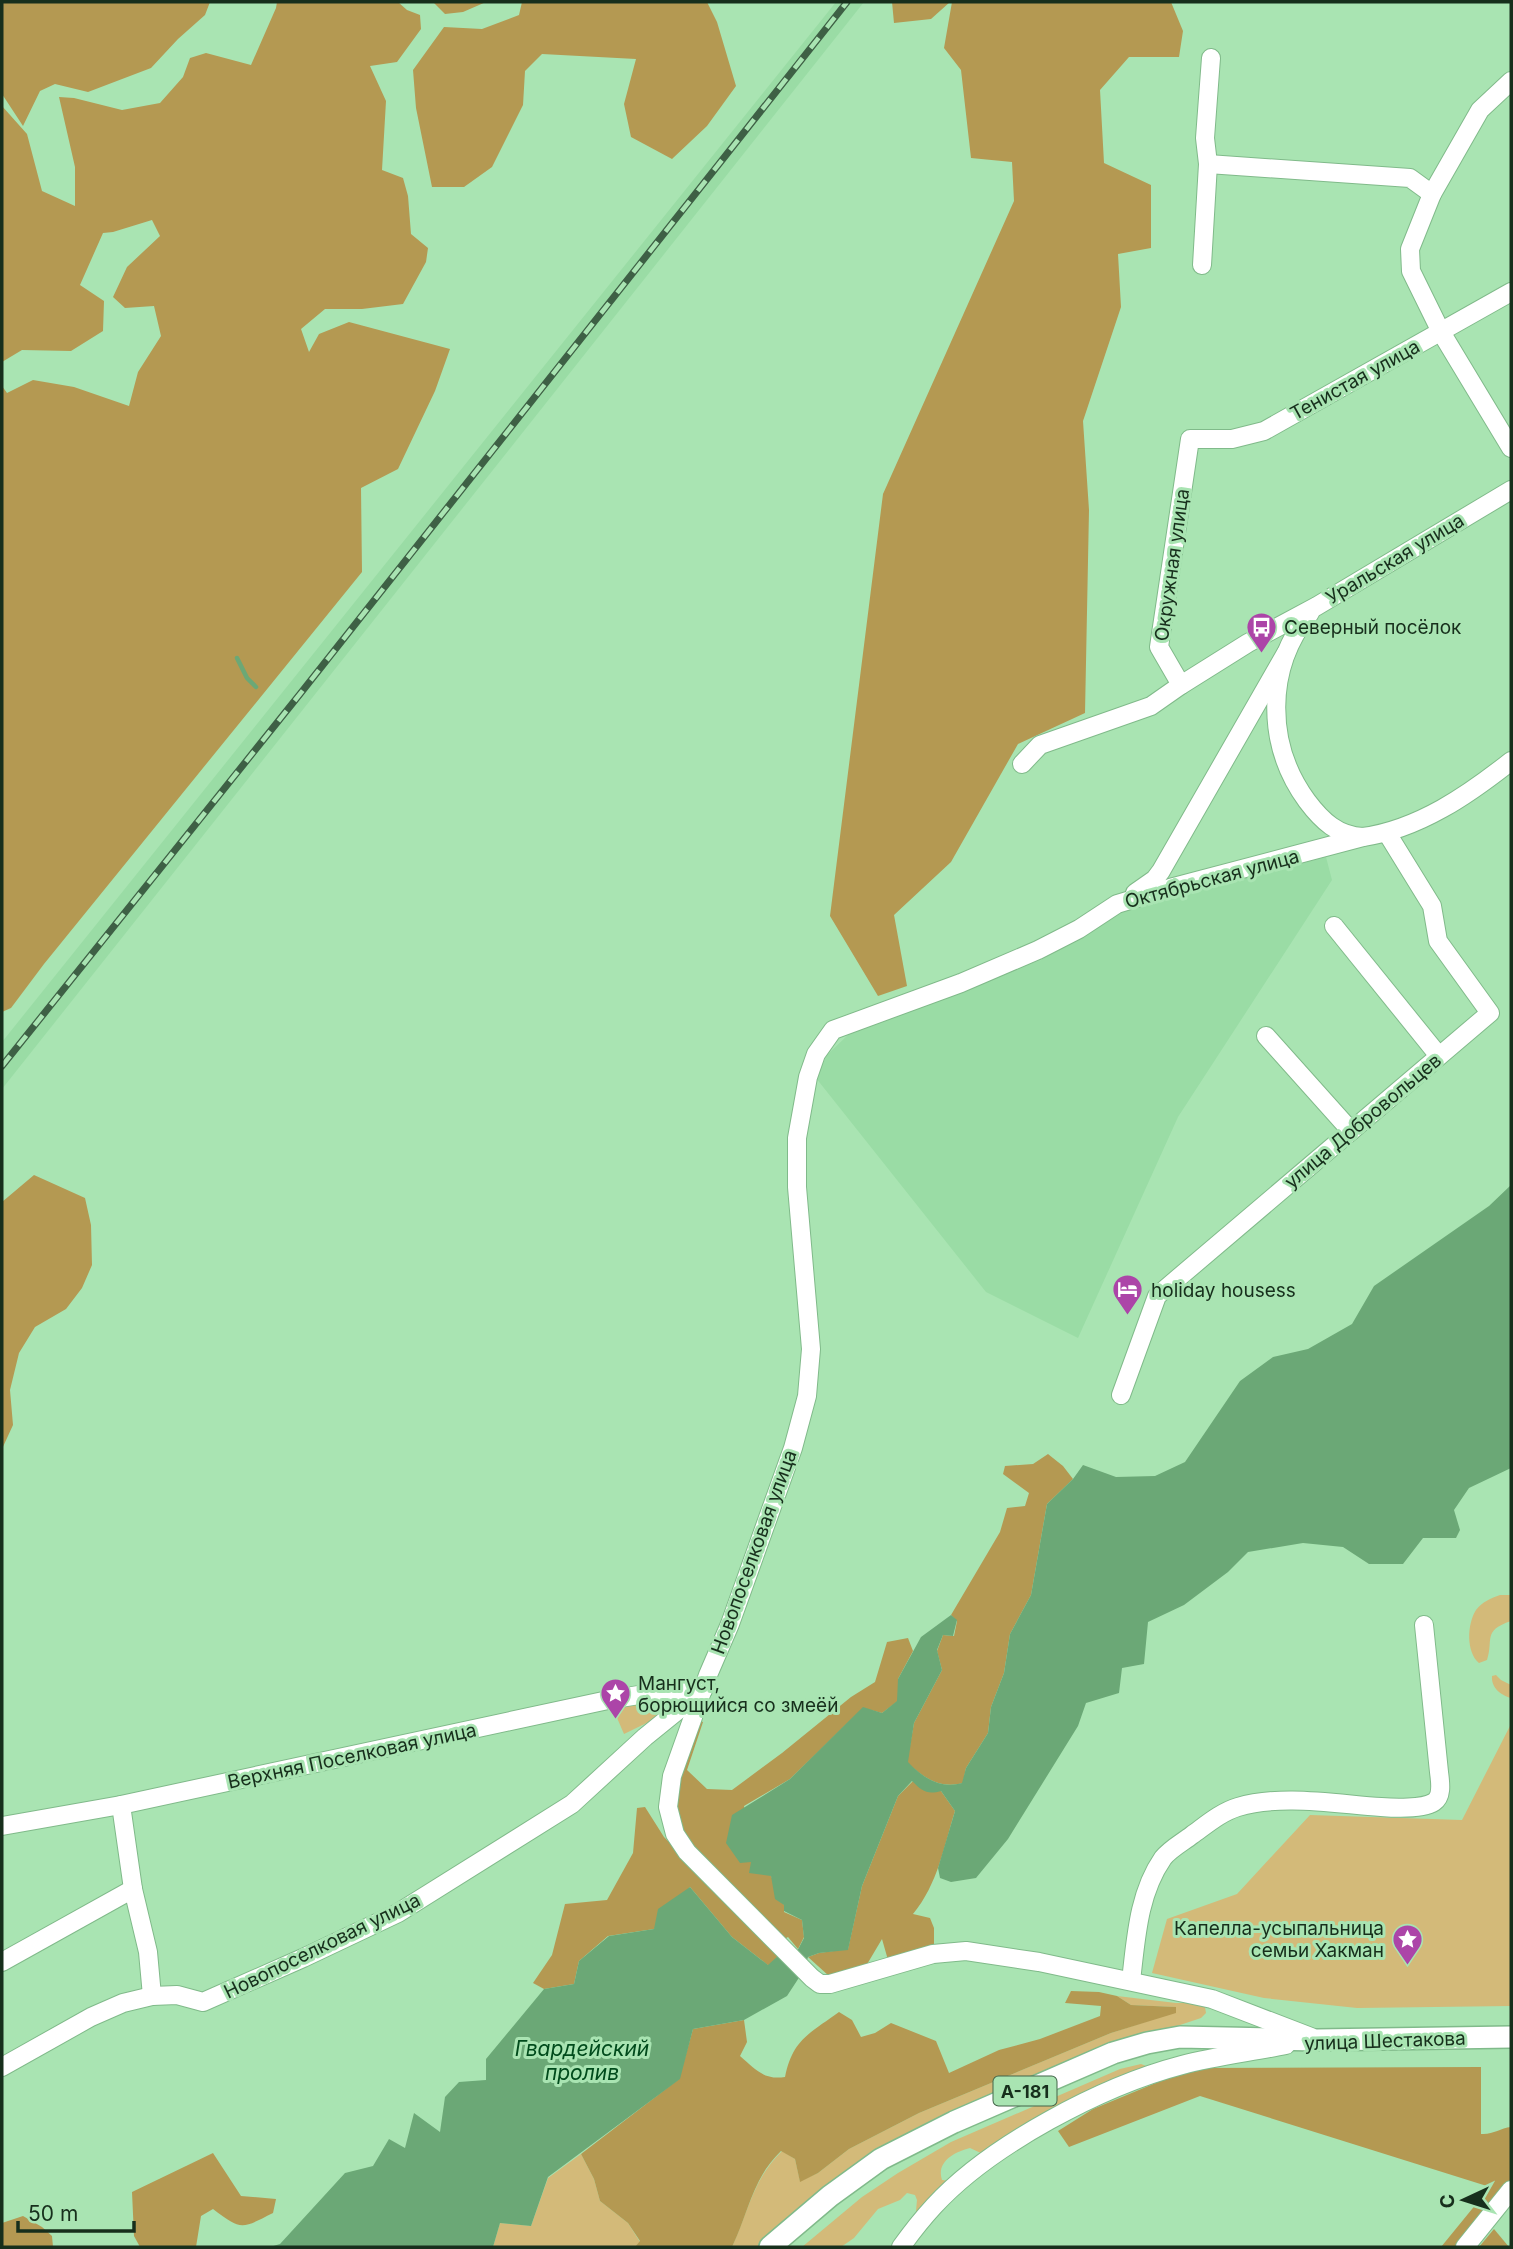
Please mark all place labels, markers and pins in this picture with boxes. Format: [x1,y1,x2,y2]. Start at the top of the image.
bus stop icon: Северный посёлок [1244,610,1278,654]
place label: Северный посёлок [1284,616,1462,639]
hotel icon: holiday housess [1111,1273,1145,1317]
place label: holiday housess [1151,1279,1296,1302]
place label: Мангуст, борющийся со змеёй [638,1672,838,1717]
place icon: Мангуст, борющийся со змеёй [598,1677,632,1721]
place label: Капелла-усыпальница семьи Хакман [1174,1917,1384,1962]
place icon: Капелла-усыпальница семьи Хакман [1390,1922,1424,1966]

